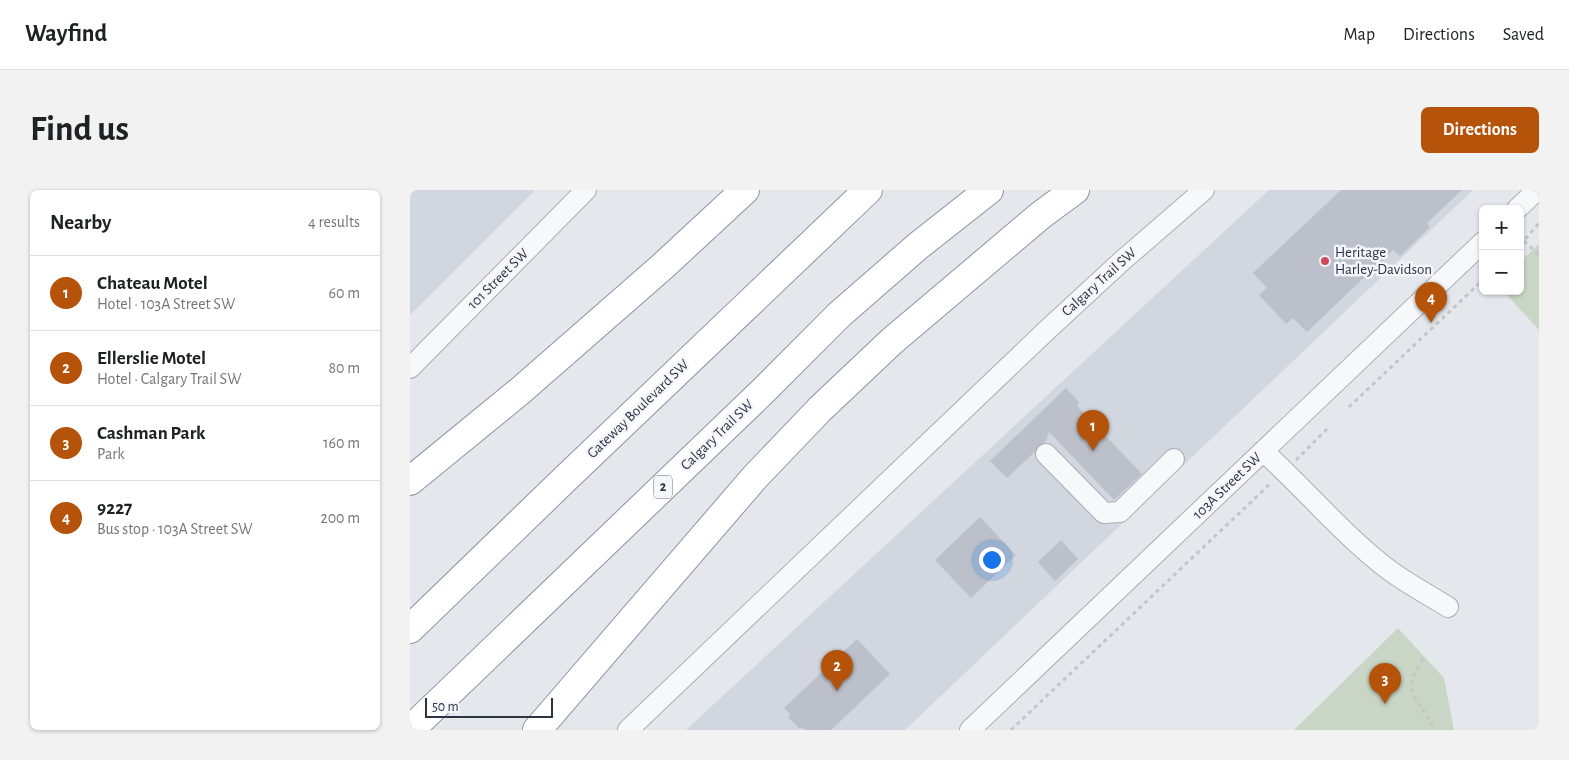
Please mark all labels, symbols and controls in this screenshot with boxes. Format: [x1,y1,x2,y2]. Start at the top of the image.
text: Wayfind [25,22,107,46]
text: Map [1344,26,1375,44]
text: Directions [1403,26,1475,44]
text: Saved [1503,26,1544,44]
button: Directions [1421,107,1539,153]
text: Find us [30,112,129,147]
map controls [1479,205,1524,295]
button: + [1479,205,1524,250]
text: Nearby [50,212,111,233]
text: 4 results [308,214,360,230]
street label: Calgary Trail SW [1059,244,1140,319]
street label: 101 Street SW [465,245,532,312]
place label: Heritage Harley-Davidson [1335,245,1432,277]
button: − [1479,250,1524,295]
marker: Heritage Harley-Davidson [1319,255,1331,267]
text: Chateau Motel [97,274,208,293]
pin: 4 [1415,282,1447,323]
text: 1 [63,285,69,301]
text: 60 m [329,285,360,301]
text: Hotel · 103A Street SW [97,296,235,312]
text: Ellerslie Motel [97,349,206,368]
street label: Gateway Boulevard SW [584,356,692,461]
text: 2 [62,360,70,376]
text: 80 m [329,360,360,376]
text: Hotel · Calgary Trail SW [97,371,241,387]
street label: Calgary Trail SW [678,396,757,473]
pin: 1 [1077,410,1109,451]
text: Cashman Park [97,424,206,443]
text: 3 [63,435,69,451]
text: 160 m [323,435,360,451]
text: Park [97,446,125,462]
street label: 103A Street SW [1190,449,1265,522]
road number: 2 [654,476,672,498]
text: 9227 [97,499,132,518]
text: 4 [62,510,70,526]
text: 200 m [320,510,360,526]
text: Bus stop · 103A Street SW [97,521,253,537]
your location [979,547,1005,573]
pin: 2 [821,650,853,691]
pin: 3 [1369,663,1401,704]
scale bar [425,695,552,718]
text: 50 m [432,700,459,714]

